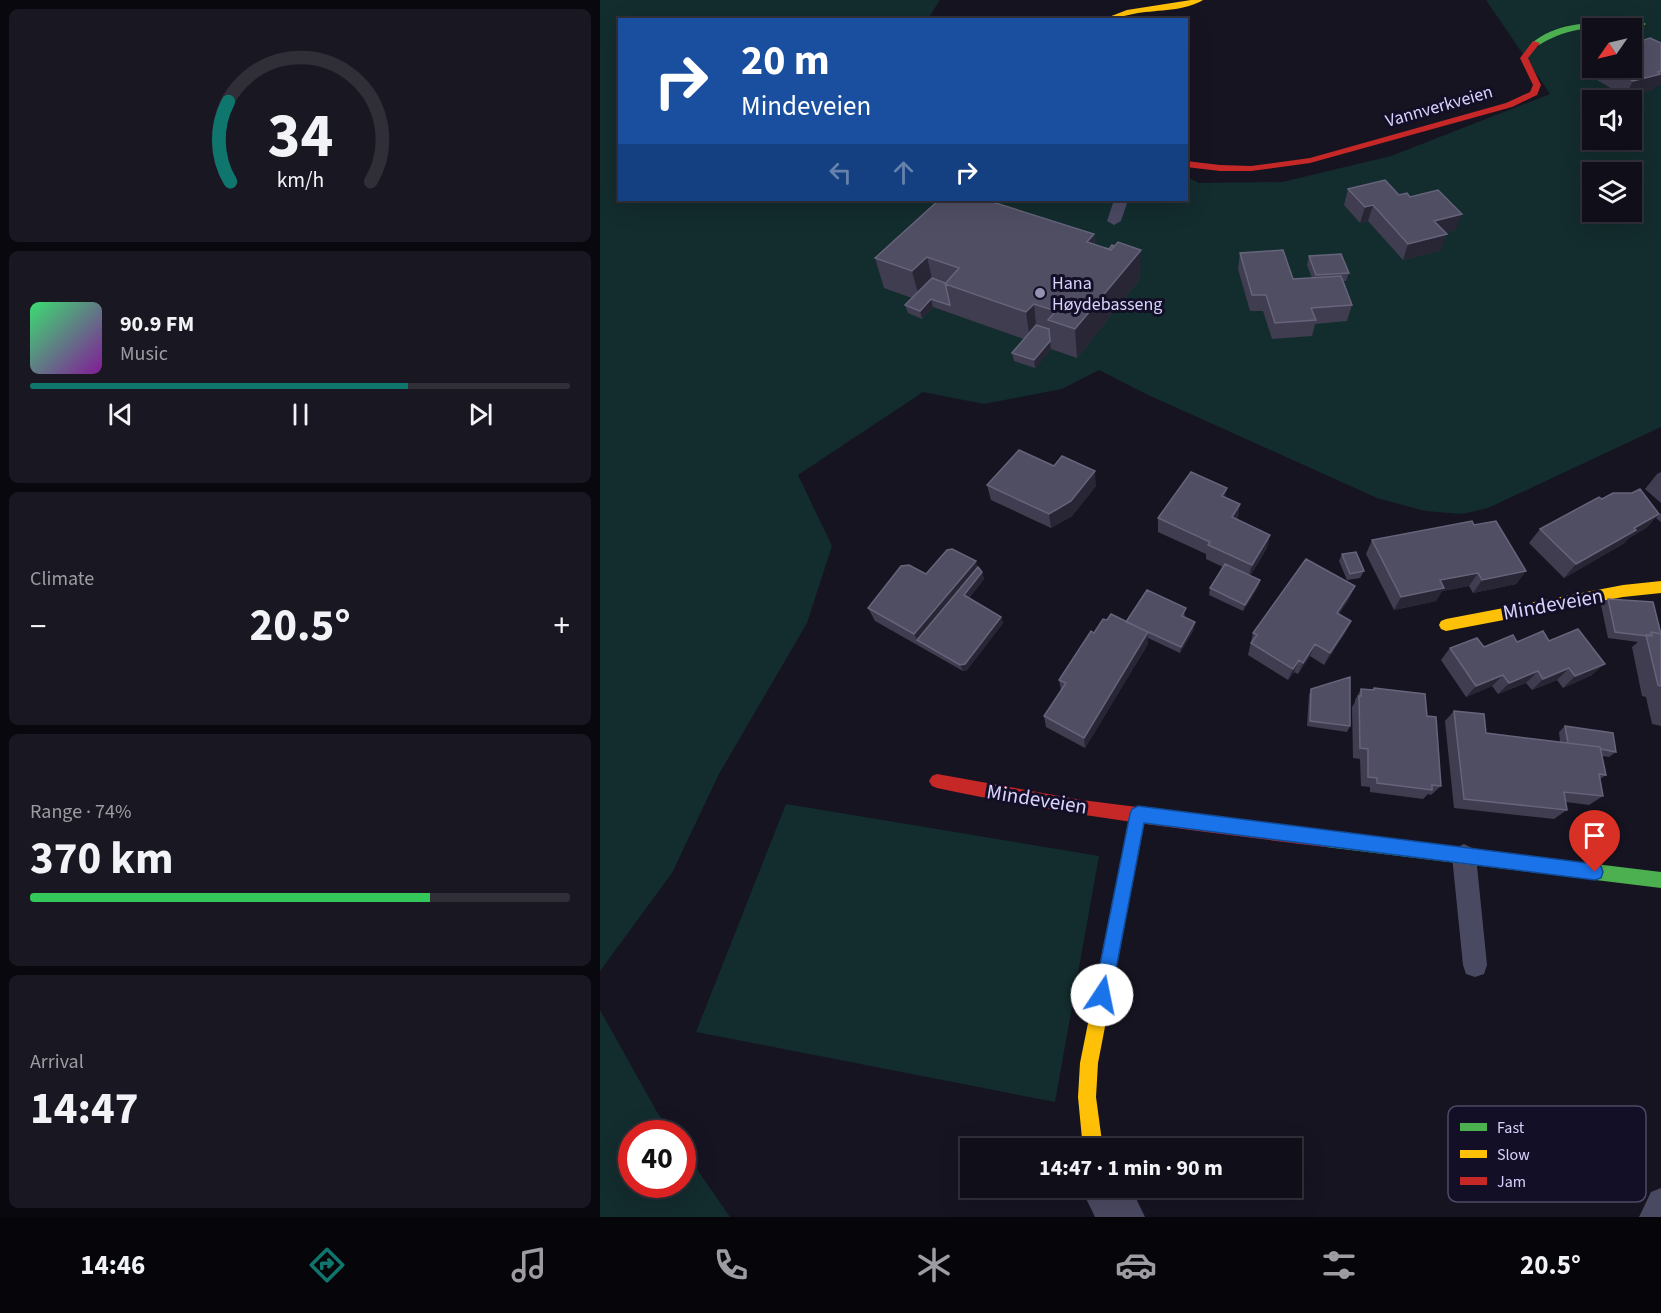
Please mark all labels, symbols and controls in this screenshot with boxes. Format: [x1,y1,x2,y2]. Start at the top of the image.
north arrow [1582,18,1642,78]
map controls [1582,18,1642,222]
text: 20 m [741,31,830,91]
icon: right [642,42,720,120]
street label: Vannverkveien [1383,79,1496,134]
text: Mindeveien [741,87,871,126]
button: sound [1582,90,1642,150]
text: 34 [267,92,333,181]
icon: left [824,156,857,189]
icon: ahead [887,156,920,189]
icon: right [950,156,983,189]
button: layers [1582,162,1642,222]
text: km/h [276,166,324,197]
place label: Hana Høydebasseng [1052,271,1162,317]
marker: Hana Høydebasseng [1033,286,1047,300]
text: 90.9 FM [120,308,194,340]
text: Music [120,340,168,368]
icon: previous [104,398,137,431]
icon: pause [284,398,317,431]
icon: next [464,398,497,431]
text: Climate [30,565,94,593]
street label: Mindeveien [1501,580,1605,628]
text: 20.5° [249,594,351,658]
text: − [30,603,46,650]
text: + [554,603,570,650]
street label: Mindeveien [985,776,1089,822]
text: Range · 74% [30,798,131,826]
pin [1569,810,1620,872]
icon: arrive [1578,819,1611,852]
text: 370 km [30,827,174,891]
position arrow [1070,963,1134,1027]
text: Arrival [30,1048,84,1076]
text: 14:47 [30,1077,139,1141]
legend [1448,1106,1646,1202]
text: Fast [1497,1117,1525,1139]
speed limit sign: 40 [618,1120,696,1198]
text: Slow [1497,1144,1530,1166]
text: 14:47 · 1 min · 90 m [1039,1152,1223,1184]
text: Jam [1497,1171,1526,1193]
icon: directions [306,1244,348,1286]
icon: music [508,1244,550,1286]
icon: phone [710,1244,752,1286]
icon: climate [913,1244,955,1286]
icon: car [1115,1244,1157,1286]
icon: filters [1318,1244,1360,1286]
text: 14:46 [80,1246,145,1285]
text: 20.5° [1520,1246,1581,1285]

